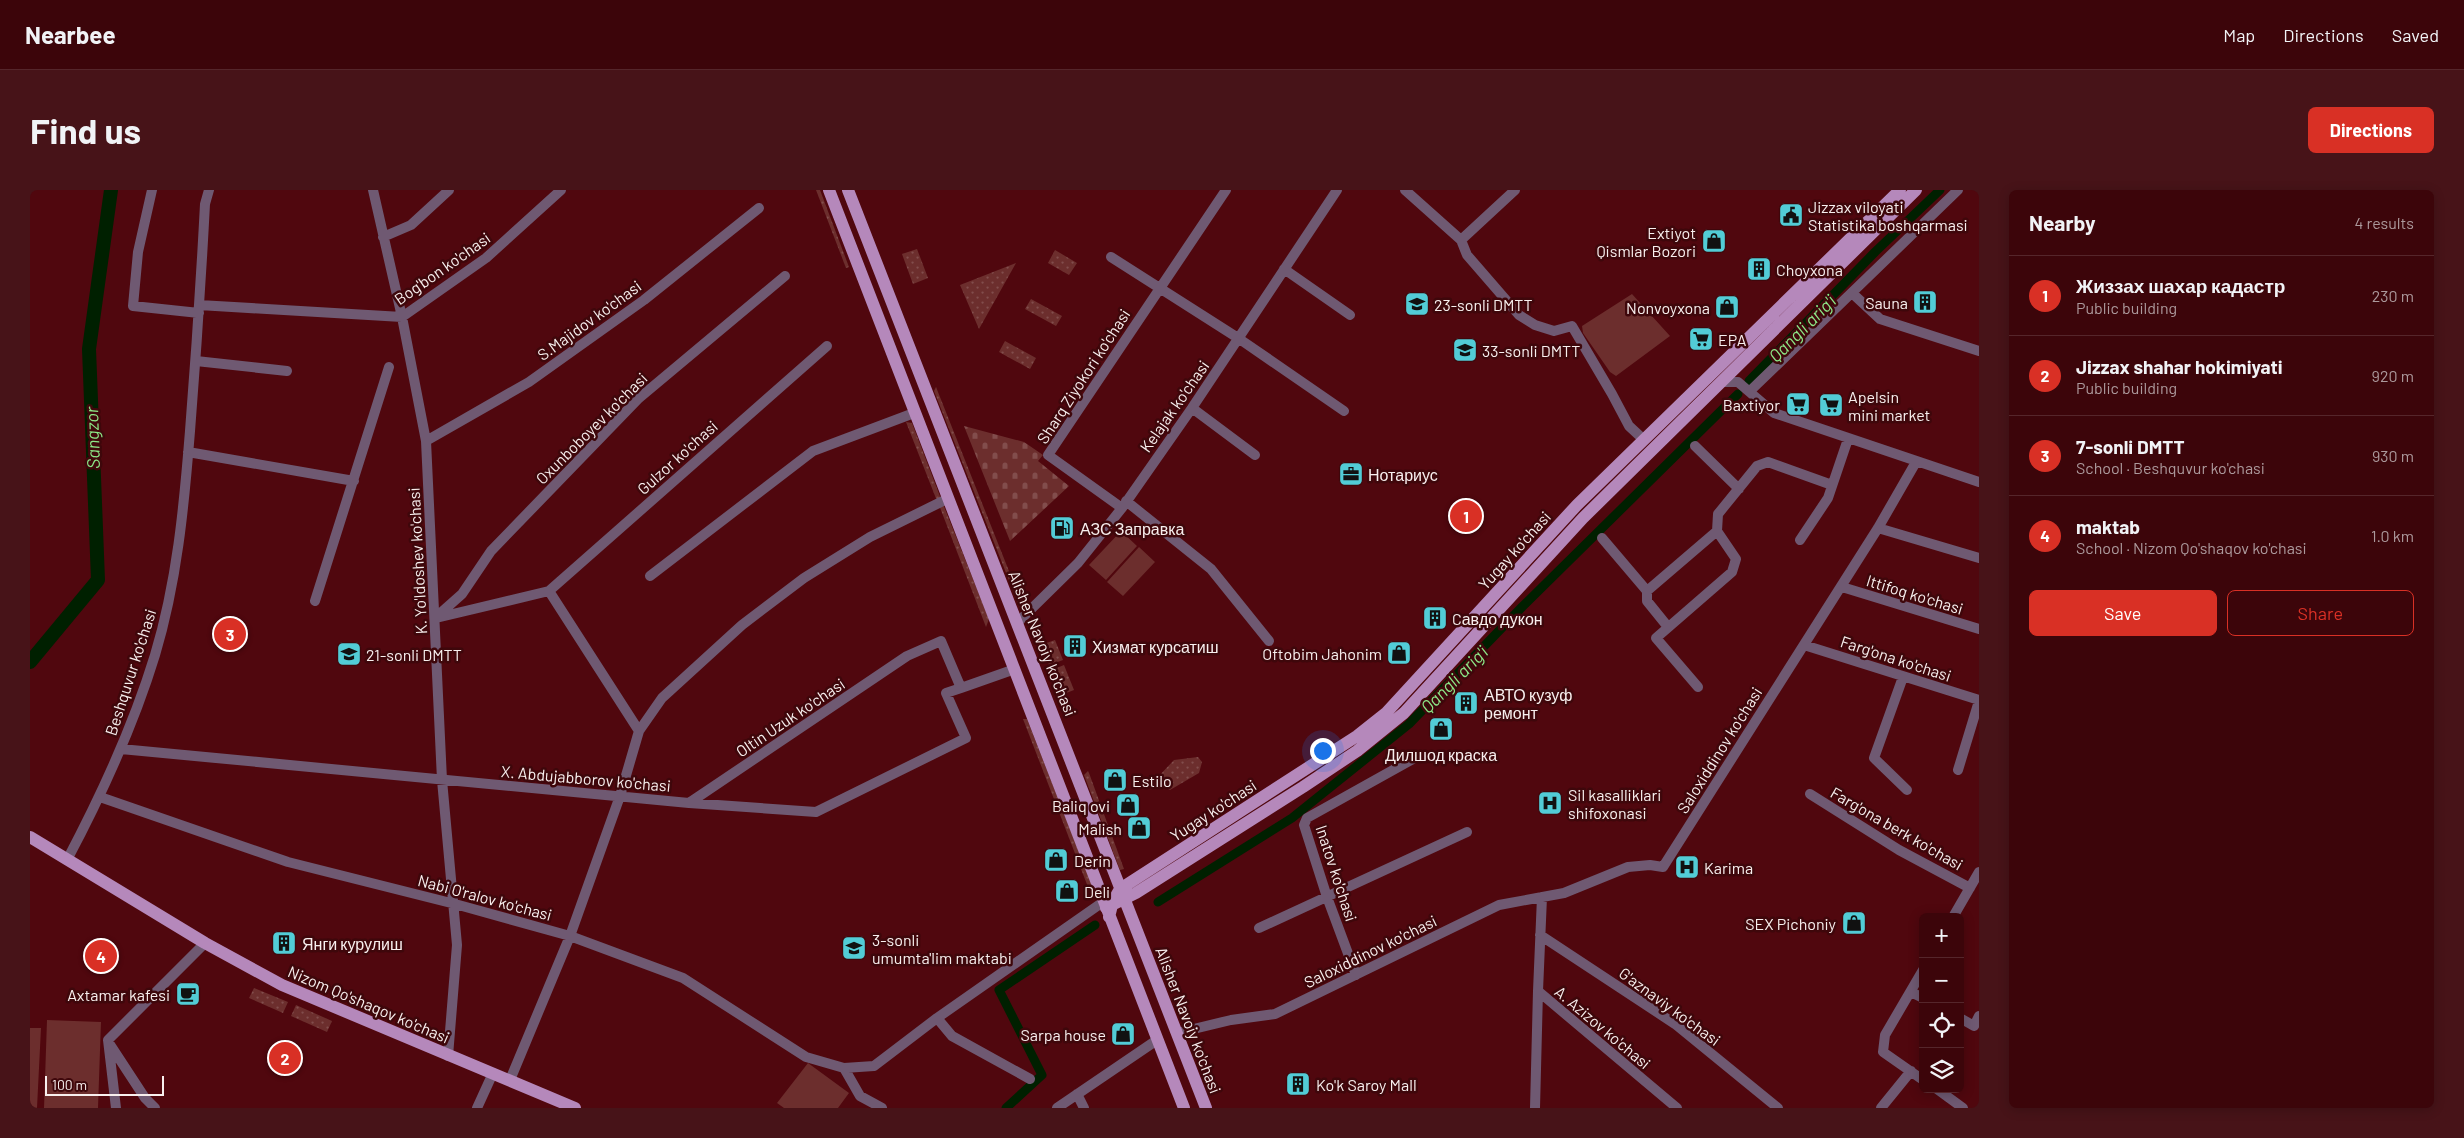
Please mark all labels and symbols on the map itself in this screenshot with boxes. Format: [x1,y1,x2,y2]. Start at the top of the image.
place label: Jizzax viloyati Statistika boshqarmasi [1808,197,1968,234]
public building icon: Jizzax viloyati Statistika boshqarmasi [1778,202,1804,228]
place label: Extiyot Qismlar Bozori [1596,223,1696,260]
street label: Bog'bon ko'chasi [390,228,494,308]
shop icon: Extiyot Qismlar Bozori [1701,228,1727,254]
building icon: Choyxona [1746,256,1772,282]
place label: Choyxona [1776,260,1843,279]
street label: S.Majidov ko'chasi [533,276,645,364]
water label: Qangli arig'i [1764,289,1841,366]
building icon: Sauna [1912,289,1938,315]
school or university icon: 23-sonli DMTT [1404,291,1430,317]
place label: Sauna [1865,293,1908,312]
shop icon: Nonvoyxona [1714,294,1740,320]
place label: 23-sonli DMTT [1434,295,1533,314]
place label: Nonvoyxona [1626,298,1710,317]
street label: Sharq Ziyokori ko'chasi [1032,305,1134,447]
supermarket icon: EPA [1688,326,1714,352]
place label: EPA [1718,330,1747,349]
school or university icon: 33-sonli DMTT [1452,337,1478,363]
place label: 33-sonli DMTT [1482,341,1580,360]
street label: Kelajak ko'chasi [1135,356,1213,456]
street label: Oxunboboyev ko'chasi [531,368,651,488]
place label: Apelsin mini market [1848,387,1930,424]
supermarket icon: Baxtiyor [1785,391,1811,417]
supermarket icon: Apelsin mini market [1818,392,1844,418]
place label: Baxtiyor [1723,395,1780,414]
water label: Sangzor [80,406,104,469]
street label: Gulzor ko'chasi [633,416,721,498]
office icon: Нотариус [1338,461,1364,487]
place label: Нотариус [1368,465,1438,484]
street label: K. Yo'ldoshev ko'chasi [404,487,430,635]
pin: 1 [1450,497,1482,535]
street label: Yugay ko'chasi [1474,507,1554,593]
fuel station icon: АЗС Заправка [1049,515,1075,541]
place label: АЗС Заправка [1080,519,1185,538]
street label: Alisher Navoiy ko'chasi [1005,567,1081,719]
street label: Ittifoq ko'chasi [1864,570,1966,618]
building icon: Cавдо дукон [1422,605,1448,631]
street label: Beshquvur ko'chasi [101,606,159,738]
place label: Cавдо дукон [1452,609,1543,628]
pin: 3 [214,615,246,653]
street label: Farg'ona ko'chasi [1838,631,1954,685]
building icon: Хизмат курсатиш [1062,633,1088,659]
place label: Хизмат курсатиш [1092,637,1219,656]
shop icon: Oftobim Jahonim [1386,640,1412,666]
water label: Qangli arig'i [1416,640,1493,717]
school or university icon: 21-sonli DMTT [336,641,362,667]
place label: Oftobim Jahonim [1262,644,1382,663]
place label: 21-sonli DMTT [366,645,462,664]
street label: Oltin Uzuk ko'chasi [732,674,848,760]
street label: Saloxiddinov ko'chasi [1672,683,1766,817]
place label: АВТО кузуф ремонт [1484,685,1572,722]
building icon: АВТО кузуф ремонт [1453,690,1479,716]
shop icon: Дилшод краска [1428,716,1454,742]
your location [1310,738,1336,764]
place label: Дилшод краска [1385,745,1497,764]
street label: X. Abdujabborov ko'chasi [500,761,672,795]
shop icon: Estilo [1102,767,1128,793]
place label: Estilo [1132,771,1172,790]
street label: Yugay ko'chasi [1166,775,1260,845]
street label: Farg'ona berk ko'chasi [1828,782,1966,874]
place label: Sil kasalliklari shifoxonasi [1568,785,1661,822]
hospital icon: Sil kasalliklari shifoxonasi [1537,790,1563,816]
shop icon: Baliq ovi [1115,792,1141,818]
place label: Baliq ovi [1052,796,1110,815]
shop icon: Malish [1126,815,1152,841]
place label: Malish [1078,819,1122,838]
street label: Inatov ko'chasi [1312,822,1362,924]
shop icon: Derin [1043,847,1069,873]
place label: Derin [1074,851,1111,870]
hospital icon: Karima [1674,854,1700,880]
place label: Karima [1704,858,1753,877]
street label: Nabi O'ralov ko'chasi [416,870,554,924]
shop icon: Deli [1054,878,1080,904]
place label: Deli [1084,882,1110,901]
shop icon: SEX Pichoniy [1841,910,1867,936]
street label: Saloxiddinov ko'chasi [1301,911,1439,991]
place label: SEX Pichoniy [1745,914,1837,933]
building icon: Янги курулиш [271,930,297,956]
place label: 3-sonli umumta'lim maktabi [872,930,1012,967]
place label: Янги курулиш [302,934,403,953]
school or university icon: 3-sonli umumta'lim maktabi [841,935,867,961]
pin: 4 [85,937,117,975]
street label: Alisher Navoiy ko'chasi [1152,944,1226,1096]
street label: Nizom Qo'shaqov ko'chasi [285,961,453,1047]
street label: G'aznaviy ko'chasi [1616,963,1724,1049]
cafe icon: Axtamar kafesi [175,981,201,1007]
street label: A. Azizov ko'chasi [1551,981,1655,1073]
place label: Axtamar kafesi [67,985,170,1004]
shop icon: Sarpa house [1110,1021,1136,1047]
place label: Sarpa house [1020,1025,1106,1044]
pin: 2 [269,1039,301,1077]
building icon: Ko'k Saroy Mall [1285,1071,1311,1097]
scale bar [45,1073,164,1096]
place label: Ko'k Saroy Mall [1316,1075,1417,1094]

